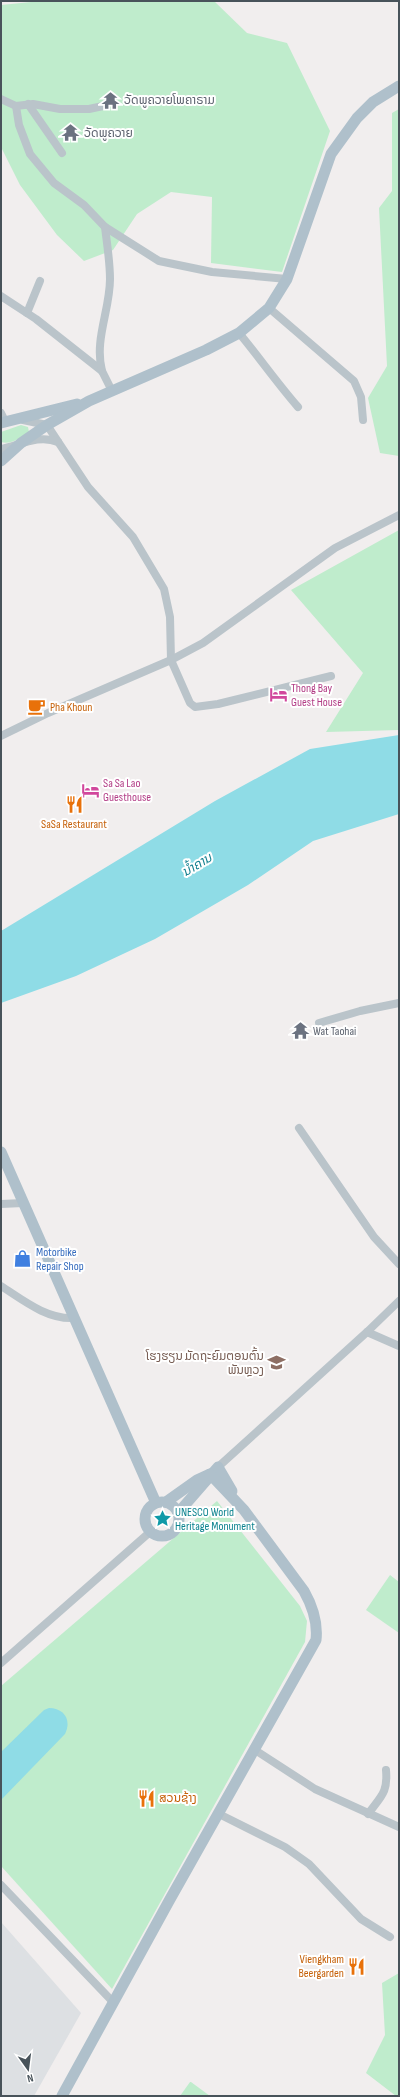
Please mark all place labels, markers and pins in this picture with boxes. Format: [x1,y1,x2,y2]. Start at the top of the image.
temple icon: ວັດພູຄວາຍໂພຄາຣາມ [101,90,121,110]
place label: ວັດພູຄວາຍໂພຄາຣາມ [124,93,215,108]
temple icon: ວັດພູຄວາຍ [61,123,81,143]
place label: ວັດພູຄວາຍ [84,126,133,141]
place label: Thong Bay Guest House [291,681,342,710]
hotel icon: Thong Bay Guest House [268,685,288,705]
cafe icon: Pha Khoun [27,697,47,717]
place label: Pha Khoun [50,700,92,715]
place label: Sa Sa Lao Guesthouse [103,776,151,805]
hotel icon: Sa Sa Lao Guesthouse [80,780,100,800]
restaurant icon: SaSa Restaurant [64,795,84,815]
place label: SaSa Restaurant [41,817,107,832]
temple icon: Wat Taohai [290,1021,310,1041]
place label: Wat Taohai [313,1024,356,1039]
place label: Motorbike Repair Shop [36,1245,84,1274]
shop icon: Motorbike Repair Shop [13,1249,33,1269]
place label: ໂຮງຮຽນ ມັດຖະຍົມຕອນຕົ້ນ ພັນຫຼວງ [145,1346,264,1378]
school or university icon: ໂຮງຮຽນ ມັດຖະຍົມຕອນຕົ້ນ ພັນຫຼວງ [267,1353,287,1373]
place label: UNESCO World Heritage Monument [175,1505,255,1534]
place icon: UNESCO World Heritage Monument [152,1509,172,1529]
restaurant icon: ສວນຊ້າງ [136,1788,156,1808]
place label: ສວນຊ້າງ [159,1791,197,1806]
place label: Viengkham Beergarden [298,1952,344,1981]
restaurant icon: Viengkham Beergarden [347,1956,367,1976]

